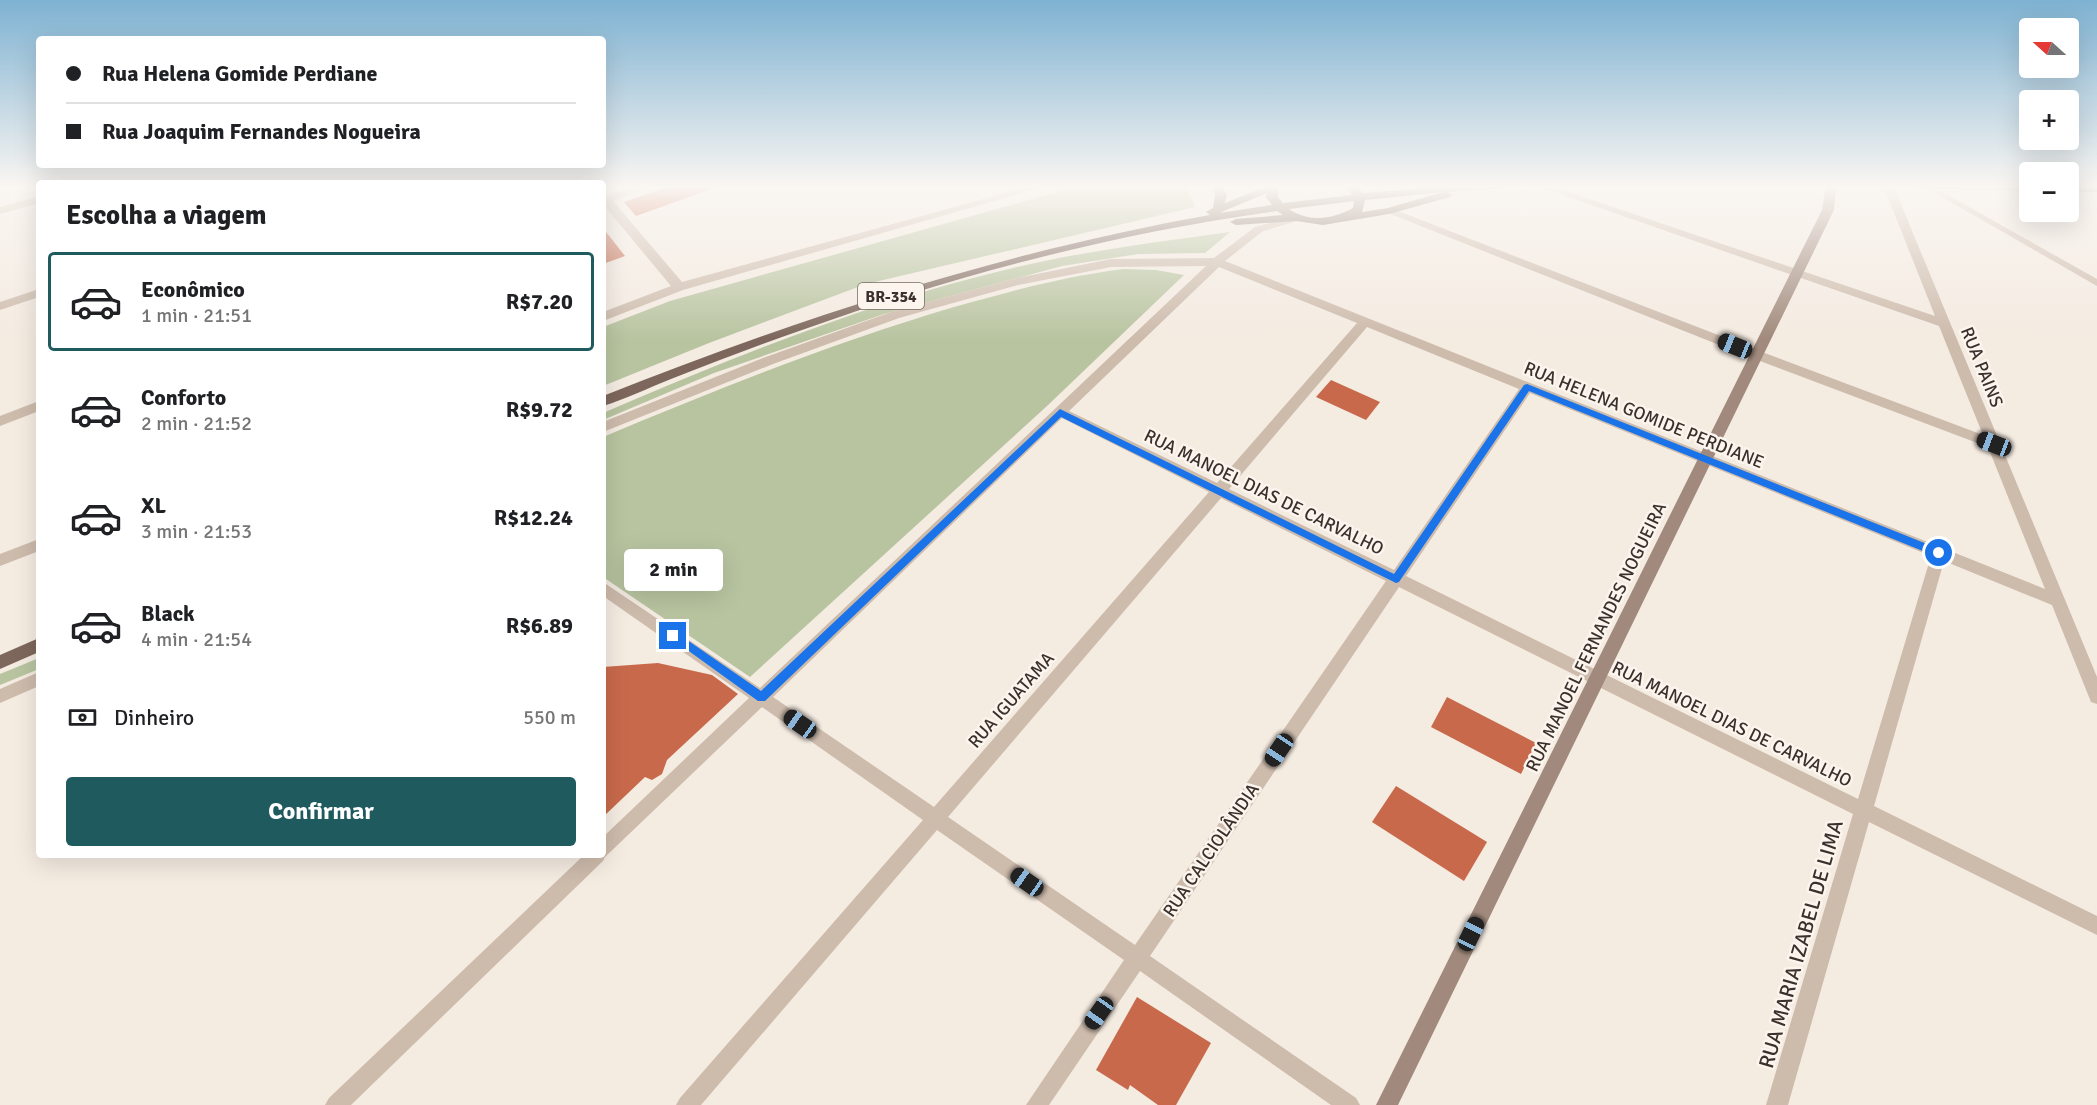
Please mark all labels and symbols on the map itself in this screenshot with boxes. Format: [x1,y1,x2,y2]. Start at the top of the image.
north arrow [2019,18,2079,78]
road number: BR-354 [858,283,924,309]
street label: RUA PAINS [1956,324,2008,410]
car [1715,331,1755,361]
street label: RUA HELENA GOMIDE PERDIANE [1521,357,1767,473]
street label: RUA MANOEL DIAS DE CARVALHO [1141,424,1387,560]
car [1974,429,2014,459]
street label: RUA MANOEL FERNANDES NOGUEIRA [1521,499,1671,775]
route start [1925,539,1952,566]
callout: 2 min [624,549,722,591]
route end [659,622,686,649]
street label: RUA IGUATAMA [963,648,1059,752]
street label: RUA MANOEL DIAS DE CARVALHO [1609,656,1855,792]
car [780,706,820,742]
car [1261,730,1297,770]
street label: RUA CALCIOLÂNDIA [1158,779,1264,921]
street label: RUA MARIA IZABEL DE LIMA [1753,817,1849,1071]
car [1007,864,1047,900]
car [1455,914,1487,954]
car [1081,993,1117,1033]

